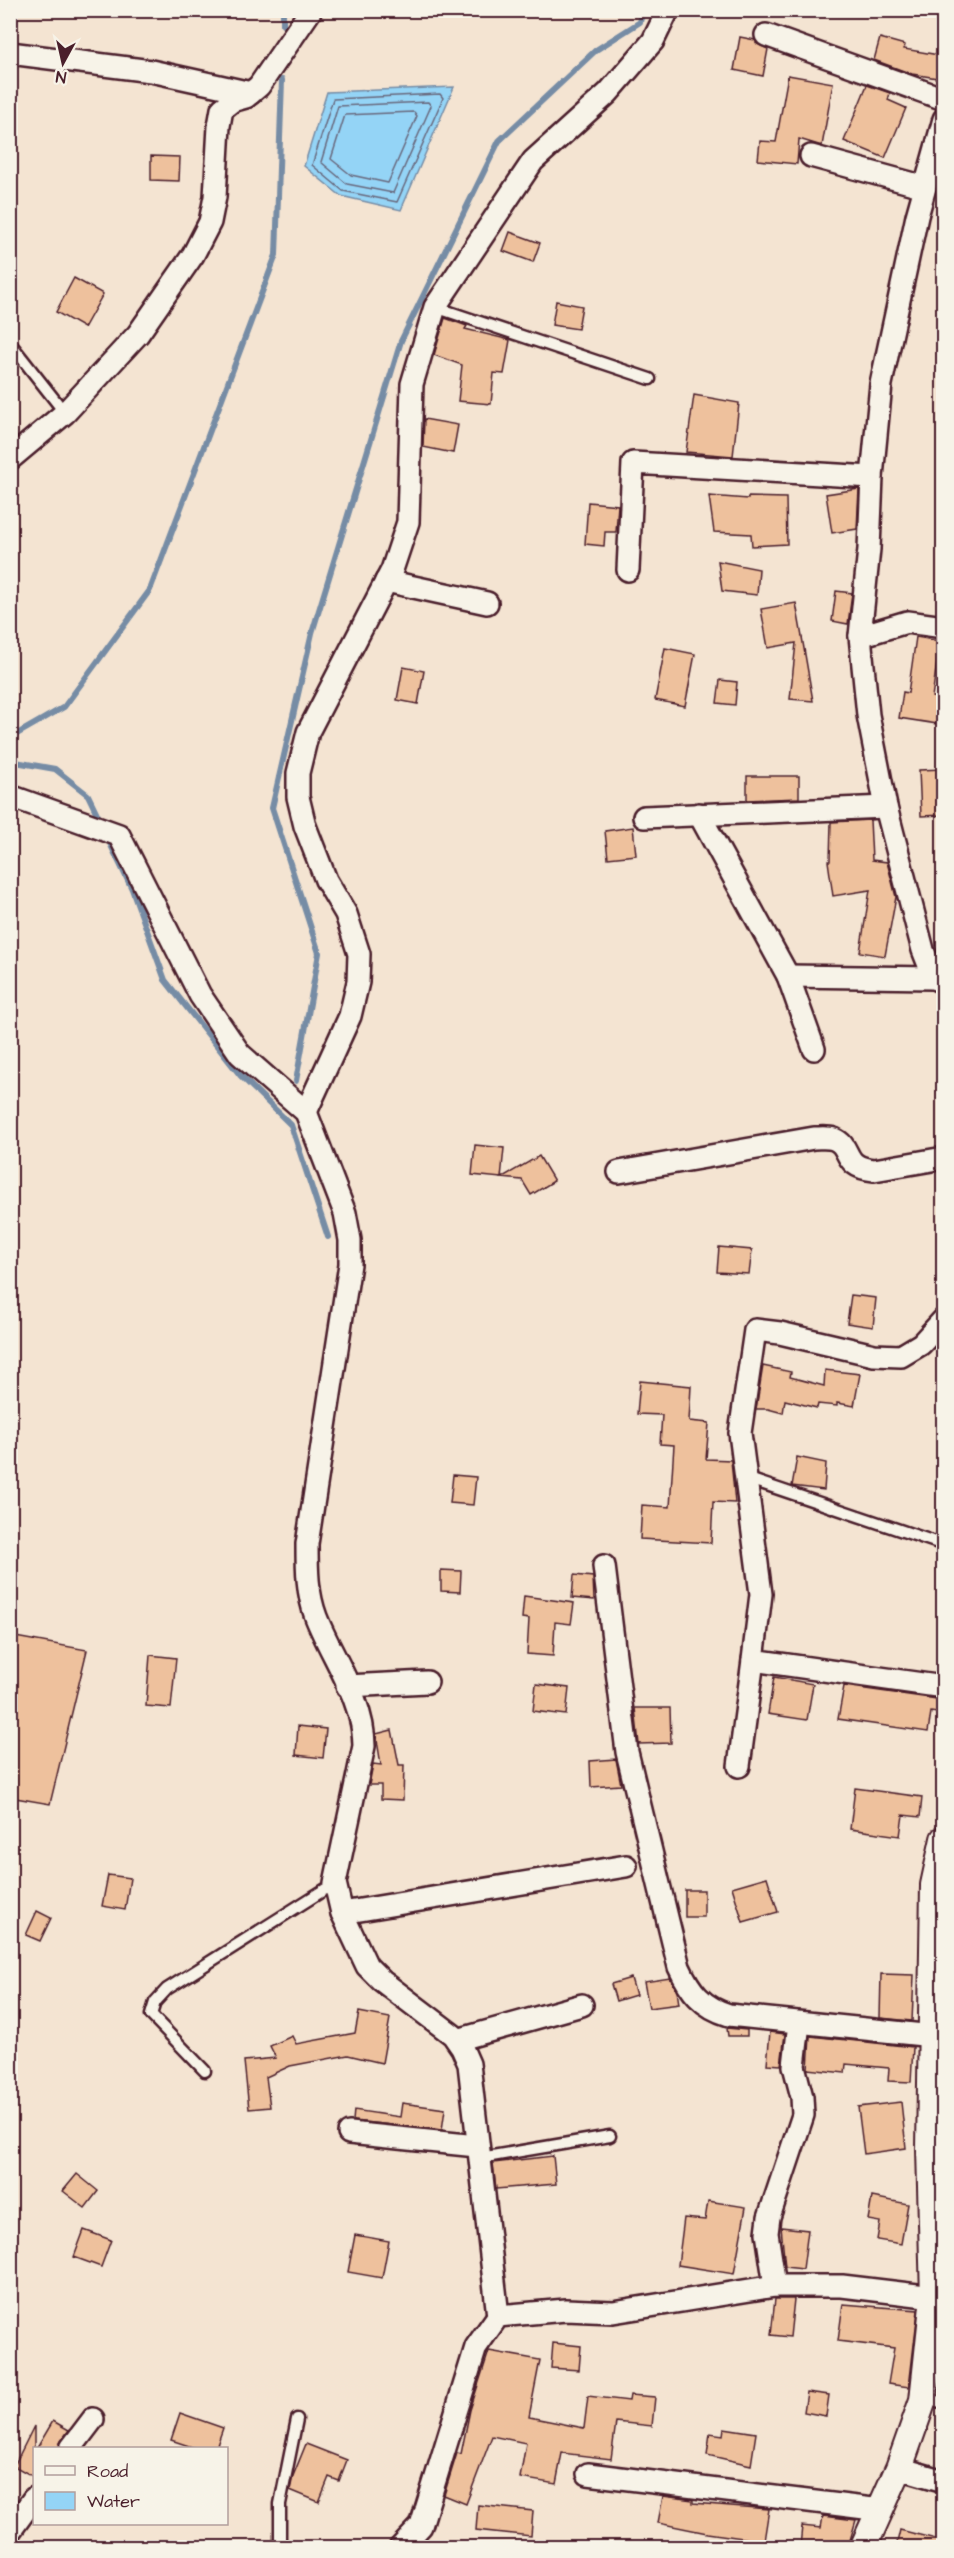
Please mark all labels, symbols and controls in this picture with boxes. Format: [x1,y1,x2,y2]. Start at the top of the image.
north arrow [33,33,93,93]
text: N [55,65,68,88]
legend [33,2447,228,2525]
text: Road [87,2459,128,2484]
text: Water [87,2489,140,2514]

